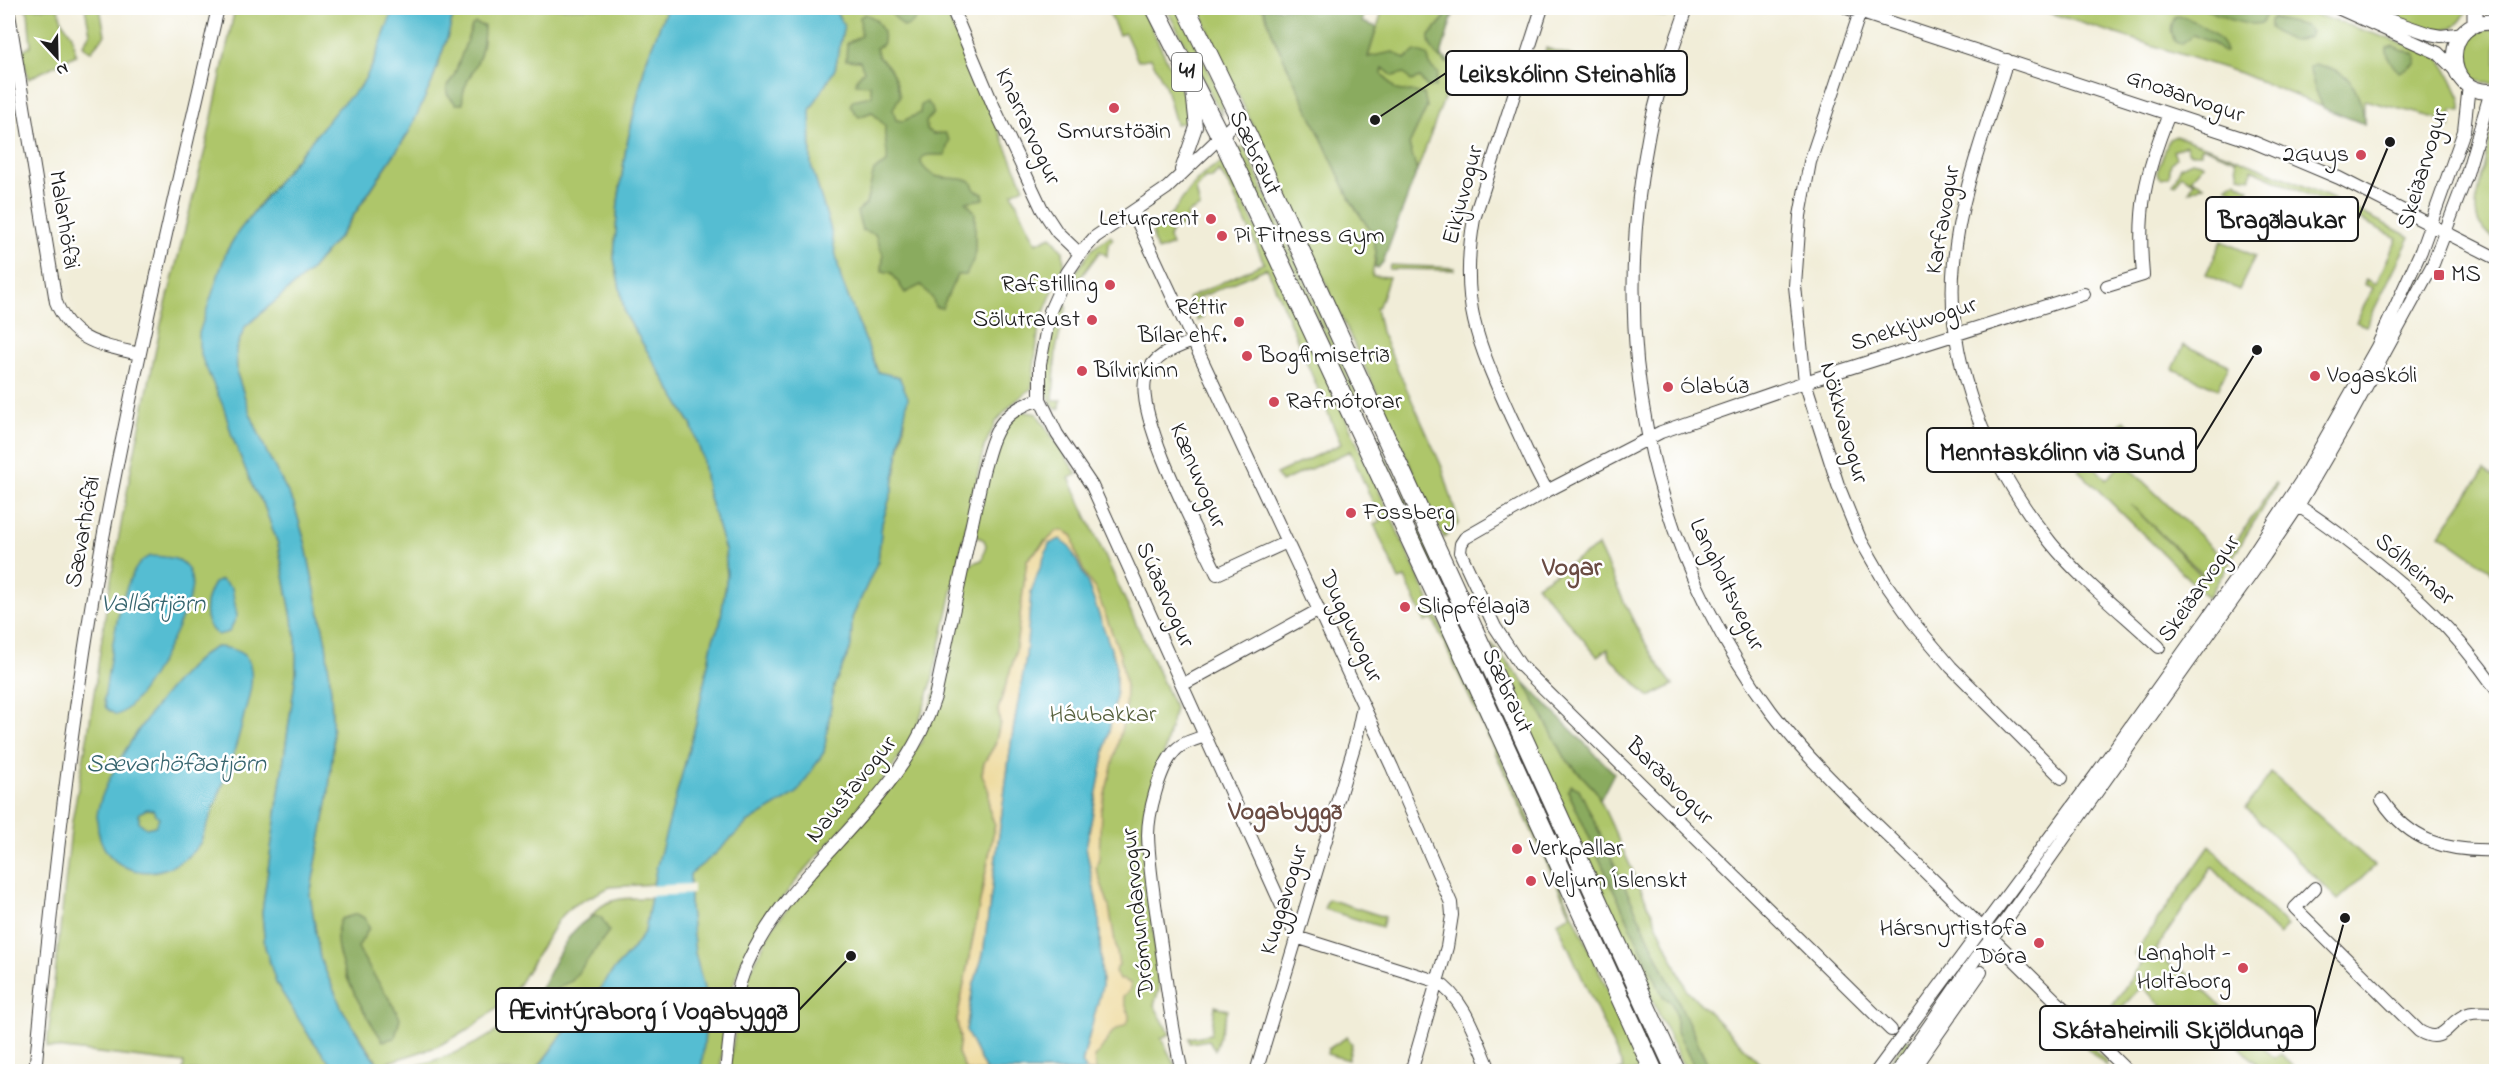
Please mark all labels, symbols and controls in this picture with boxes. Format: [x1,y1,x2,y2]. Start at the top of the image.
north arrow [27,27,87,87]
callout: Leikskólinn Steinahlíð [1446,51,1687,95]
road number: 41 [1172,53,1202,91]
text: N [52,56,71,82]
text: Leikskólinn Steinahlíð [1459,57,1676,95]
street label: Gnoðarvogur [2121,60,2249,134]
street label: Knarrarvogur [985,63,1070,192]
marker: Smurstöðin [1107,101,1121,115]
street label: Skeiðarvogur [2389,104,2459,234]
street label: Sæbraut [1218,105,1290,201]
place label: Smurstöðin [1057,115,1171,150]
place label: 2Guys [2283,138,2349,174]
street label: Eikjuvogur [1434,141,1494,249]
marker: 2Guys [2354,148,2368,162]
street label: Karfavogur [1917,162,1971,277]
street label: Malarhöfði [38,168,88,272]
callout: Bragðlaukar [2206,197,2358,241]
place label: Leturprent [1099,202,1199,237]
text: Bragðlaukar [2217,203,2347,242]
marker: Leturprent [1204,212,1218,226]
place label: Pi Fitness Gym [1234,219,1385,255]
marker: Pi Fitness Gym [1215,229,1229,243]
place label: MS [2451,258,2481,293]
place label: Rafstilling [1001,268,1098,303]
marker: MS [2432,268,2446,282]
marker: Rafstilling [1103,278,1117,292]
street label: Snekkjuvogur [1846,288,1982,362]
place label: Réttir Bílar ehf. [1137,291,1228,354]
place label: Sölutraust [973,303,1080,338]
marker: Sölutraust [1085,313,1099,327]
marker: Réttir Bílar ehf. [1232,315,1246,329]
place label: Bogfimisetrið [1258,339,1390,374]
marker: Bogfimisetrið [1240,349,1254,363]
place label: Bílvirkinn [1093,354,1178,389]
street label: Nökkvavogur [1809,358,1877,488]
place label: Vogaskóli [2326,359,2417,394]
marker: Bílvirkinn [1075,364,1089,378]
marker: Vogaskóli [2308,369,2322,383]
place label: Ólabúð [1680,370,1749,405]
marker: Ólabúð [1661,380,1675,394]
place label: Rafmótorar [1286,385,1403,420]
marker: Rafmótorar [1267,395,1281,409]
street label: Kænuvogur [1159,418,1235,534]
callout: Menntaskólinn við Sund [1927,428,2196,472]
text: Menntaskólinn við Sund [1939,435,2185,473]
street label: Sævarhöfði [57,473,111,591]
place label: Fossberg [1362,496,1455,531]
marker: Fossberg [1344,506,1358,520]
street label: Langholtsvegur [1679,513,1773,658]
street label: Sólheimar [2366,525,2462,615]
street label: Skeiðarvogur [2150,527,2250,650]
street label: Súðarvogur [1125,536,1203,654]
district label: Vogar [1541,550,1603,589]
street label: Dugguvogur [1308,564,1391,689]
water label: Vallártjörn [101,586,206,624]
place label: Slippfélagið [1417,590,1529,625]
marker: Slippfélagið [1398,600,1412,614]
street label: Sæbraut [1471,643,1541,739]
park label: Háubakkar [1050,698,1157,733]
street label: Naustavogur [798,728,907,851]
street label: Barðavogur [1616,729,1722,835]
water label: Sævarhöfðatjörn [86,746,267,784]
district label: Vogabyggð [1227,794,1342,833]
street label: Drómundarvogur [1113,825,1165,999]
place label: Verkpallar [1528,832,1624,867]
street label: Kuggavogur [1252,840,1318,959]
marker: Verkpallar [1510,842,1524,856]
place label: Veljum Íslenskt [1542,864,1687,899]
marker: Veljum Íslenskt [1524,874,1538,888]
place label: Hársnyrtistofa Dóra [1879,912,2027,975]
marker: Hársnyrtistofa Dóra [2032,936,2046,950]
place label: Langholt - Holtaborg [2137,937,2231,1000]
marker: Langholt - Holtaborg [2236,961,2250,975]
callout: Ævintýraborg í Vogabyggð [496,988,799,1032]
text: Ævintýraborg í Vogabyggð [509,994,788,1033]
callout: Skátaheimili Skjöldunga [2040,1006,2315,1050]
text: Skátaheimili Skjöldunga [2052,1013,2304,1052]

